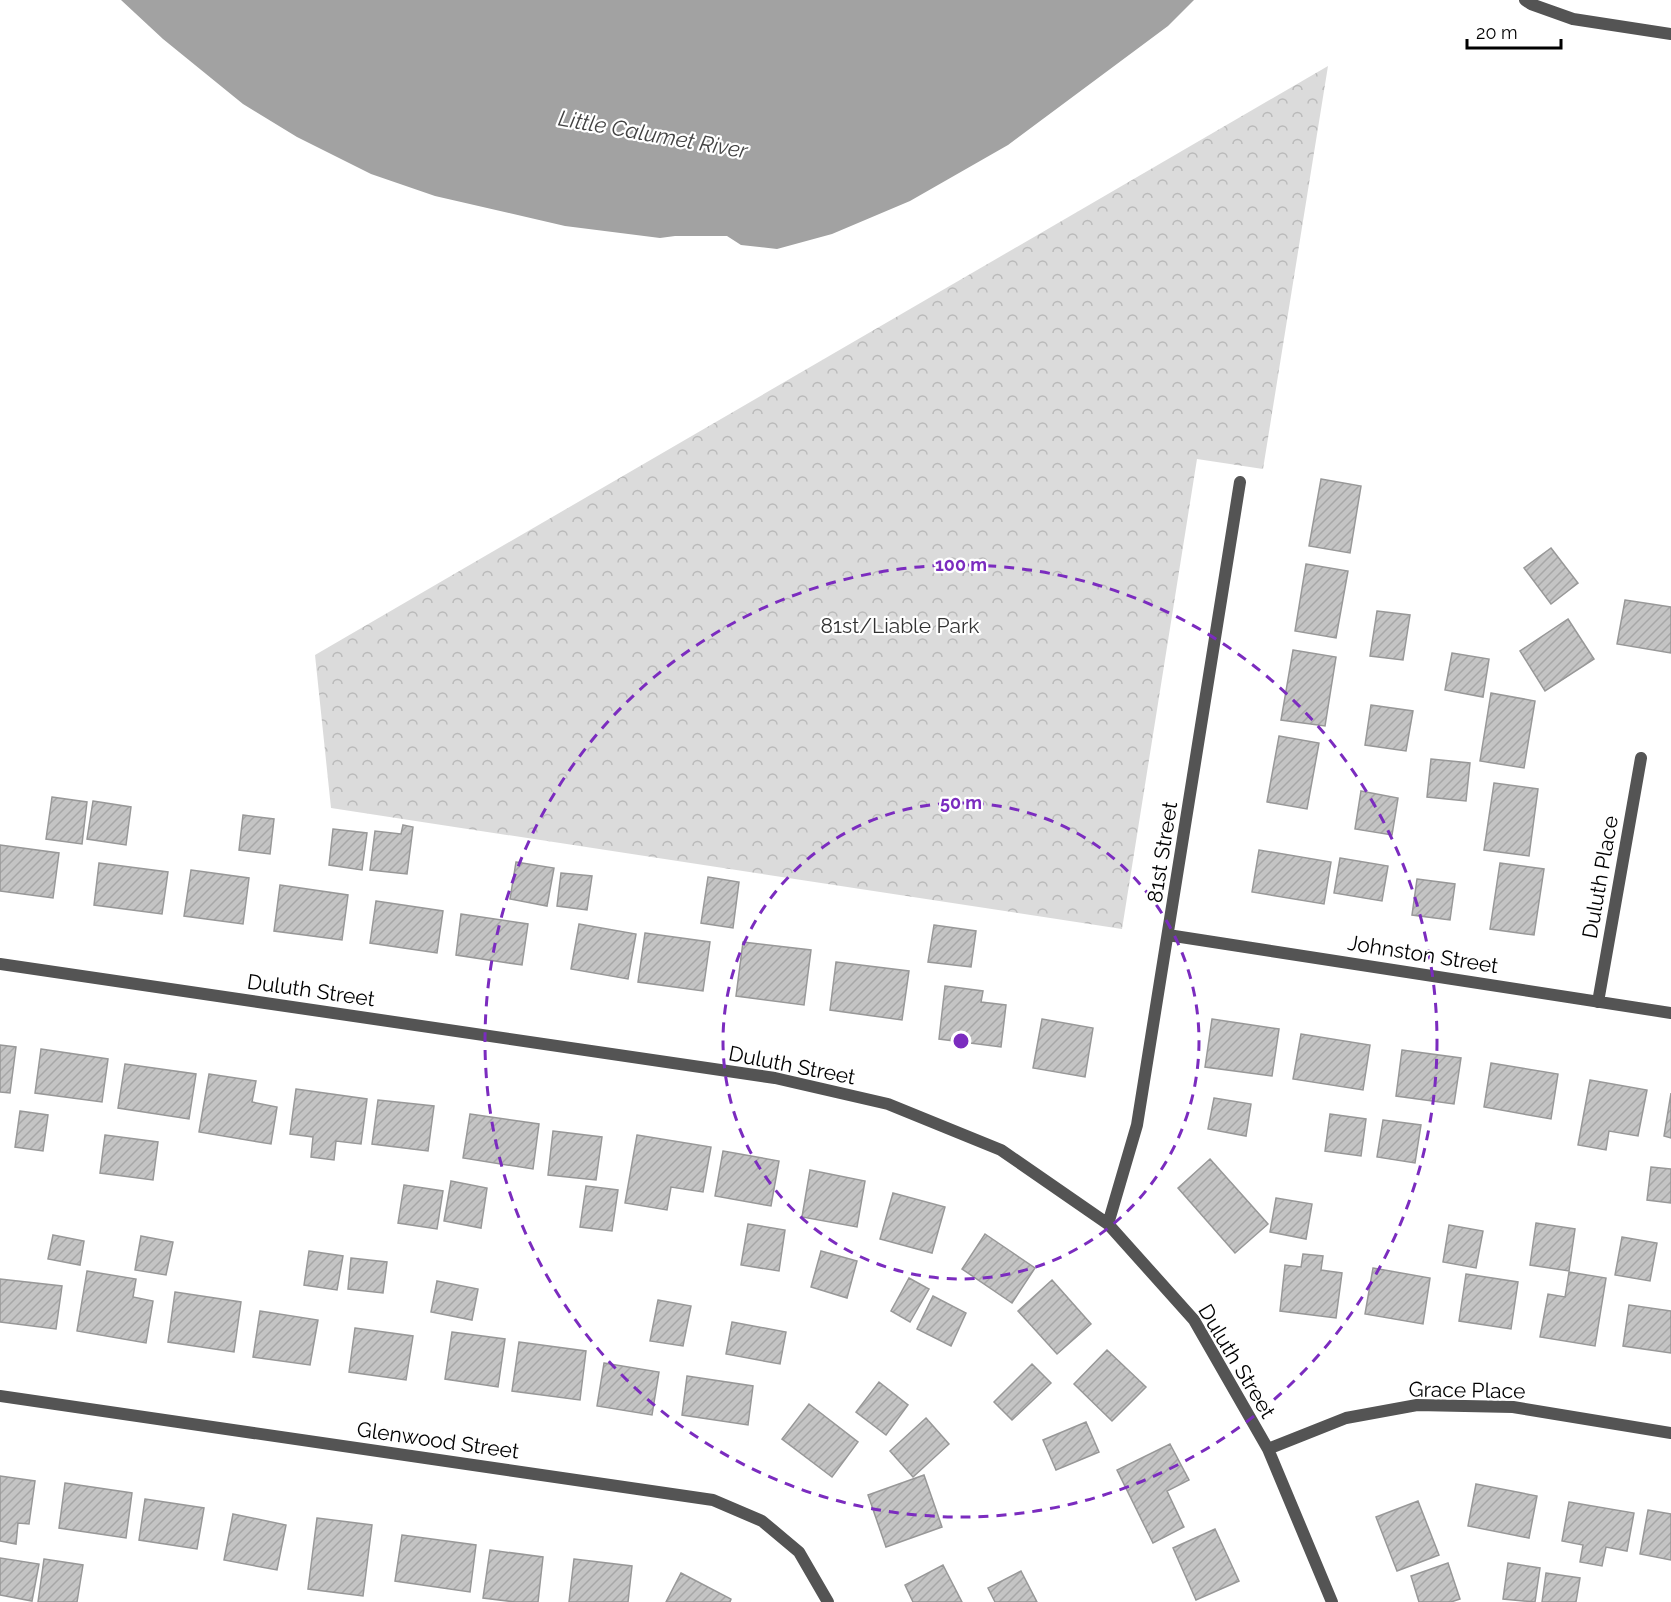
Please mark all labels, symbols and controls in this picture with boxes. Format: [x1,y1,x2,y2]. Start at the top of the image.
scale bar [1467,12,1562,50]
text: 20 m [1476,22,1518,43]
water label: Little Calumet River [556,105,751,164]
text: 100 m [935,554,987,575]
park label: 81st/Liable Park [821,613,979,638]
text: 50 m [940,792,982,813]
street label: 81st Street [1142,800,1182,904]
street label: Duluth Place [1577,814,1623,940]
street label: Johnston Street [1346,930,1500,978]
street label: Duluth Street [246,969,376,1011]
centre of rings [951,1031,971,1051]
street label: Duluth Street [727,1040,857,1090]
street label: Duluth Street [1193,1299,1281,1423]
street label: Grace Place [1408,1376,1526,1404]
street label: Glenwood Street [355,1416,521,1464]

